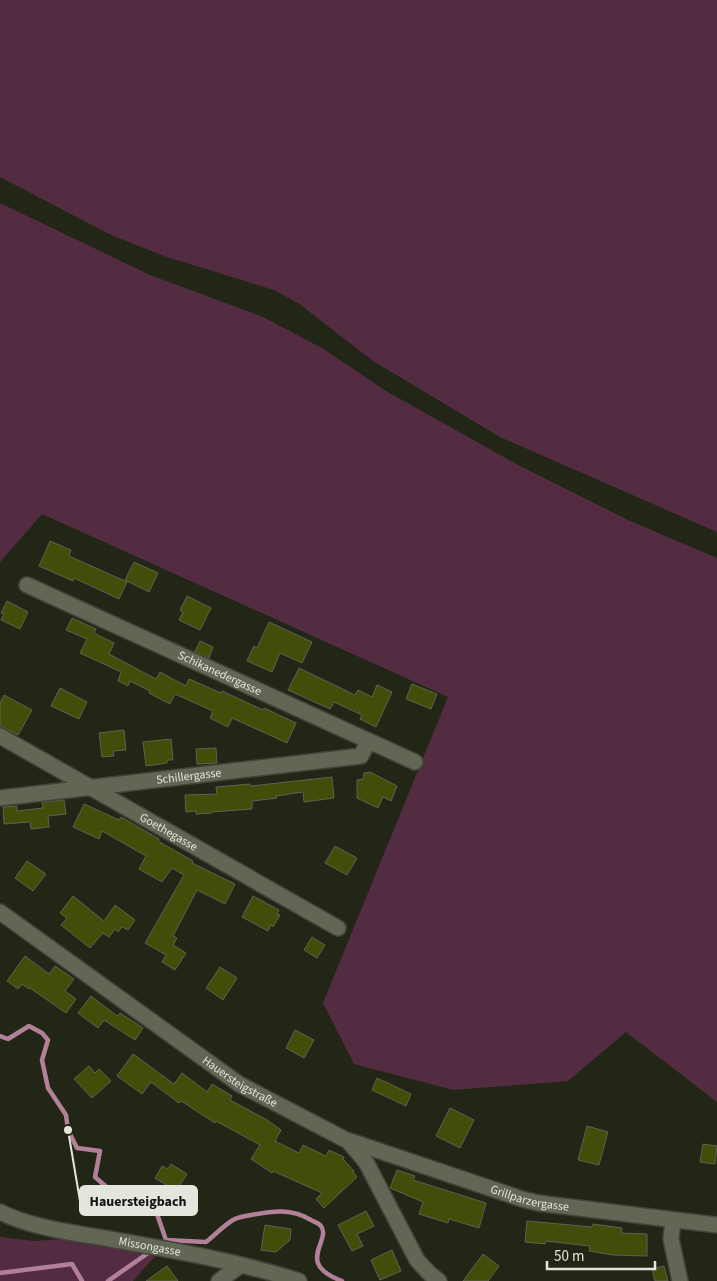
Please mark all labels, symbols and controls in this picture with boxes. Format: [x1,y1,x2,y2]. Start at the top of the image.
street label: Schikanedergasse [175,647,264,700]
street label: Schillergasse [155,764,222,789]
street label: Goethegasse [136,809,201,856]
street label: Hauersteigstraße [199,1052,280,1112]
street label: Grillparzergasse [488,1181,570,1216]
callout: Hauersteigbach [80,1186,197,1215]
text: Hauersteigbach [90,1192,186,1212]
street label: Missongasse [117,1233,182,1261]
scale bar [547,1238,654,1270]
text: 50 m [554,1246,584,1267]

